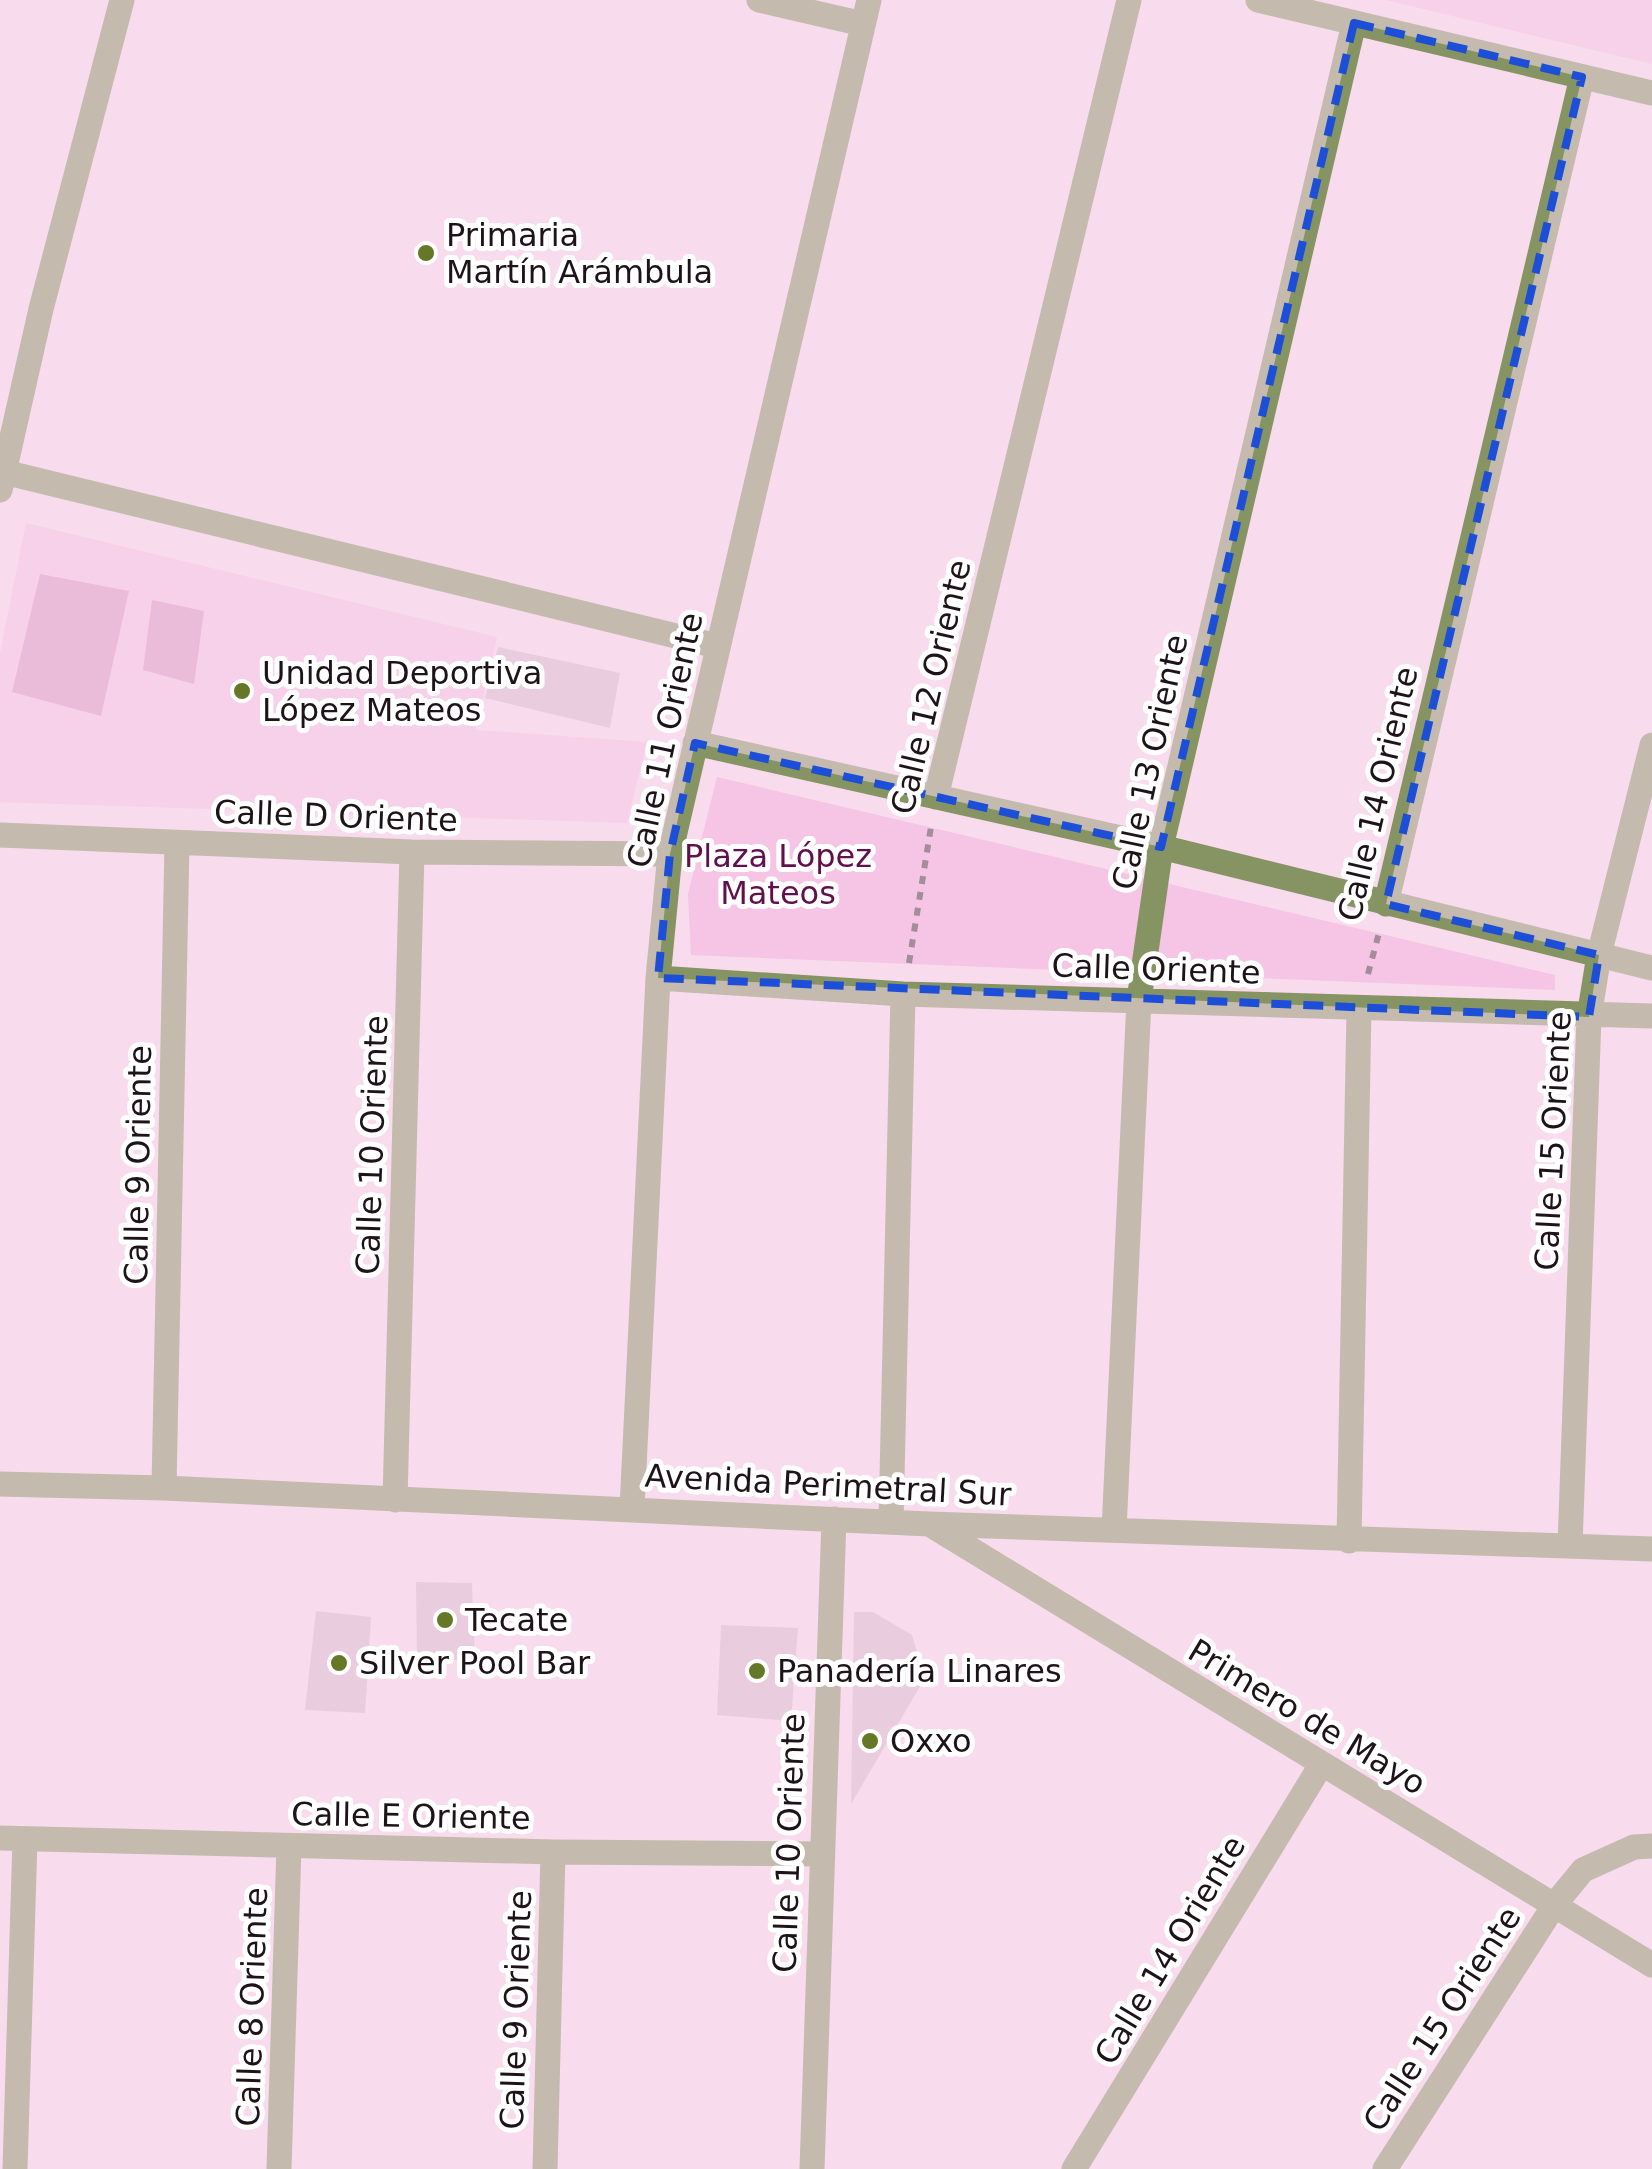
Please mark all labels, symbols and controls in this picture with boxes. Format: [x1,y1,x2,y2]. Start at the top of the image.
place label: Primaria Martín Arámbula [446,216,713,291]
marker: Primaria Martín Arámbula [415,242,437,264]
street label: Calle 12 Oriente [883,556,979,818]
street label: Calle 11 Oriente [619,609,711,871]
street label: Calle 13 Oriente [1104,631,1196,893]
place label: Unidad Deportiva López Mateos [262,654,542,729]
street label: Calle 14 Oriente [1330,663,1426,925]
marker: Unidad Deportiva López Mateos [231,680,253,702]
street label: Calle D Oriente [213,793,459,839]
park label: Plaza López Mateos [684,837,872,912]
street label: Calle Oriente [1051,946,1261,992]
street label: Calle 15 Oriente [1527,1010,1579,1272]
street label: Calle 10 Oriente [348,1014,396,1276]
street label: Calle 9 Oriente [117,1045,159,1285]
street label: Avenida Perimetral Sur [644,1456,1013,1514]
place label: Tecate [464,1601,568,1639]
marker: Tecate [434,1609,456,1631]
street label: Primero de Mayo [1182,1631,1432,1803]
place label: Silver Pool Bar [359,1644,591,1682]
marker: Silver Pool Bar [328,1652,350,1674]
place label: Panadería Linares [777,1652,1062,1690]
marker: Panadería Linares [746,1660,768,1682]
street label: Calle 10 Oriente [765,1712,813,1974]
place label: Oxxo [890,1722,972,1760]
marker: Oxxo [859,1730,881,1752]
street label: Calle E Oriente [291,1795,531,1837]
street label: Calle 14 Oriente [1087,1829,1253,2071]
street label: Calle 8 Oriente [229,1887,275,2127]
street label: Calle 9 Oriente [493,1890,539,2130]
street label: Calle 15 Oriente [1355,1900,1529,2138]

